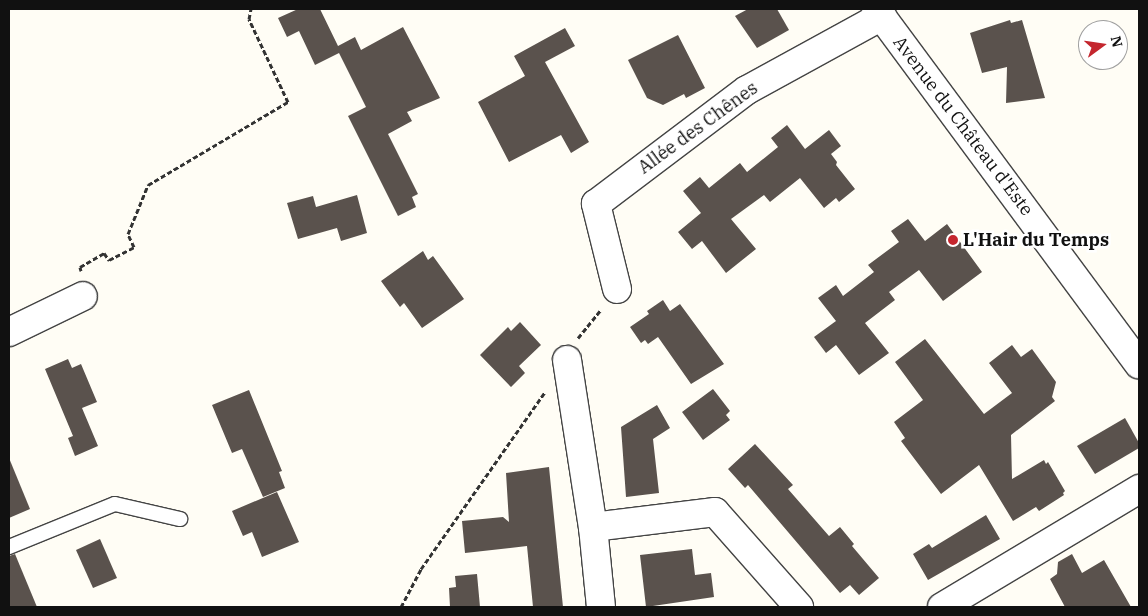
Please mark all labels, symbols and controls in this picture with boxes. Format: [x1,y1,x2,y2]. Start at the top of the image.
north arrow [1078,20,1128,70]
street label: Avenue du Château d'Este [888,32,1038,220]
text: N [1107,34,1127,49]
street label: Allée des Chênes [634,77,762,179]
place label: L'Hair du Temps [963,229,1109,251]
marker: L'Hair du Temps [947,234,959,246]

